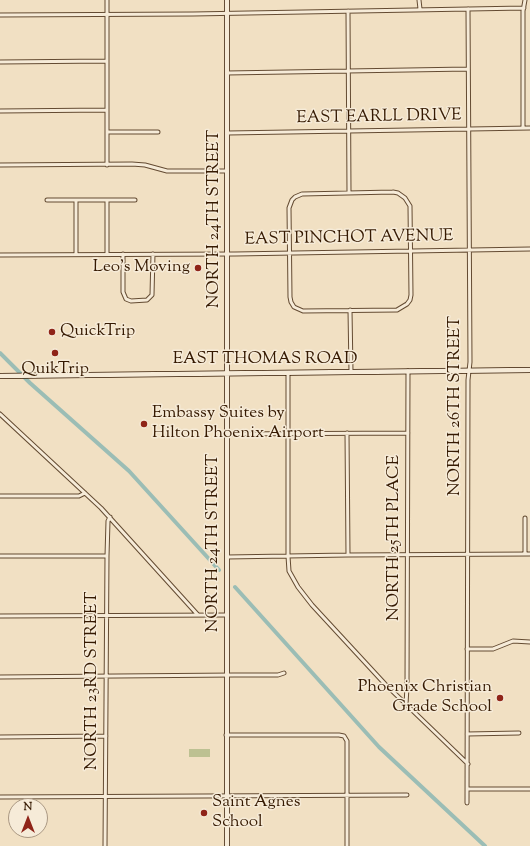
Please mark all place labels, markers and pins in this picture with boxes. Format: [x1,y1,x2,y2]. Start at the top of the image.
place label: Leo's Moving [93,258,190,278]
marker: Leo's Moving [193,263,203,273]
place label: QuickTrip [60,322,135,342]
marker: QuickTrip [47,327,57,337]
marker: QuikTrip [50,348,60,358]
place label: QuikTrip [21,360,89,380]
place label: Embassy Suites by Hilton Phoenix Airport [152,404,324,444]
marker: Embassy Suites by Hilton Phoenix Airport [139,419,149,429]
place label: Phoenix Christian Grade School [358,678,492,718]
marker: Phoenix Christian Grade School [495,693,505,703]
place label: Saint Agnes School [212,793,300,833]
marker: Saint Agnes School [199,808,209,818]

